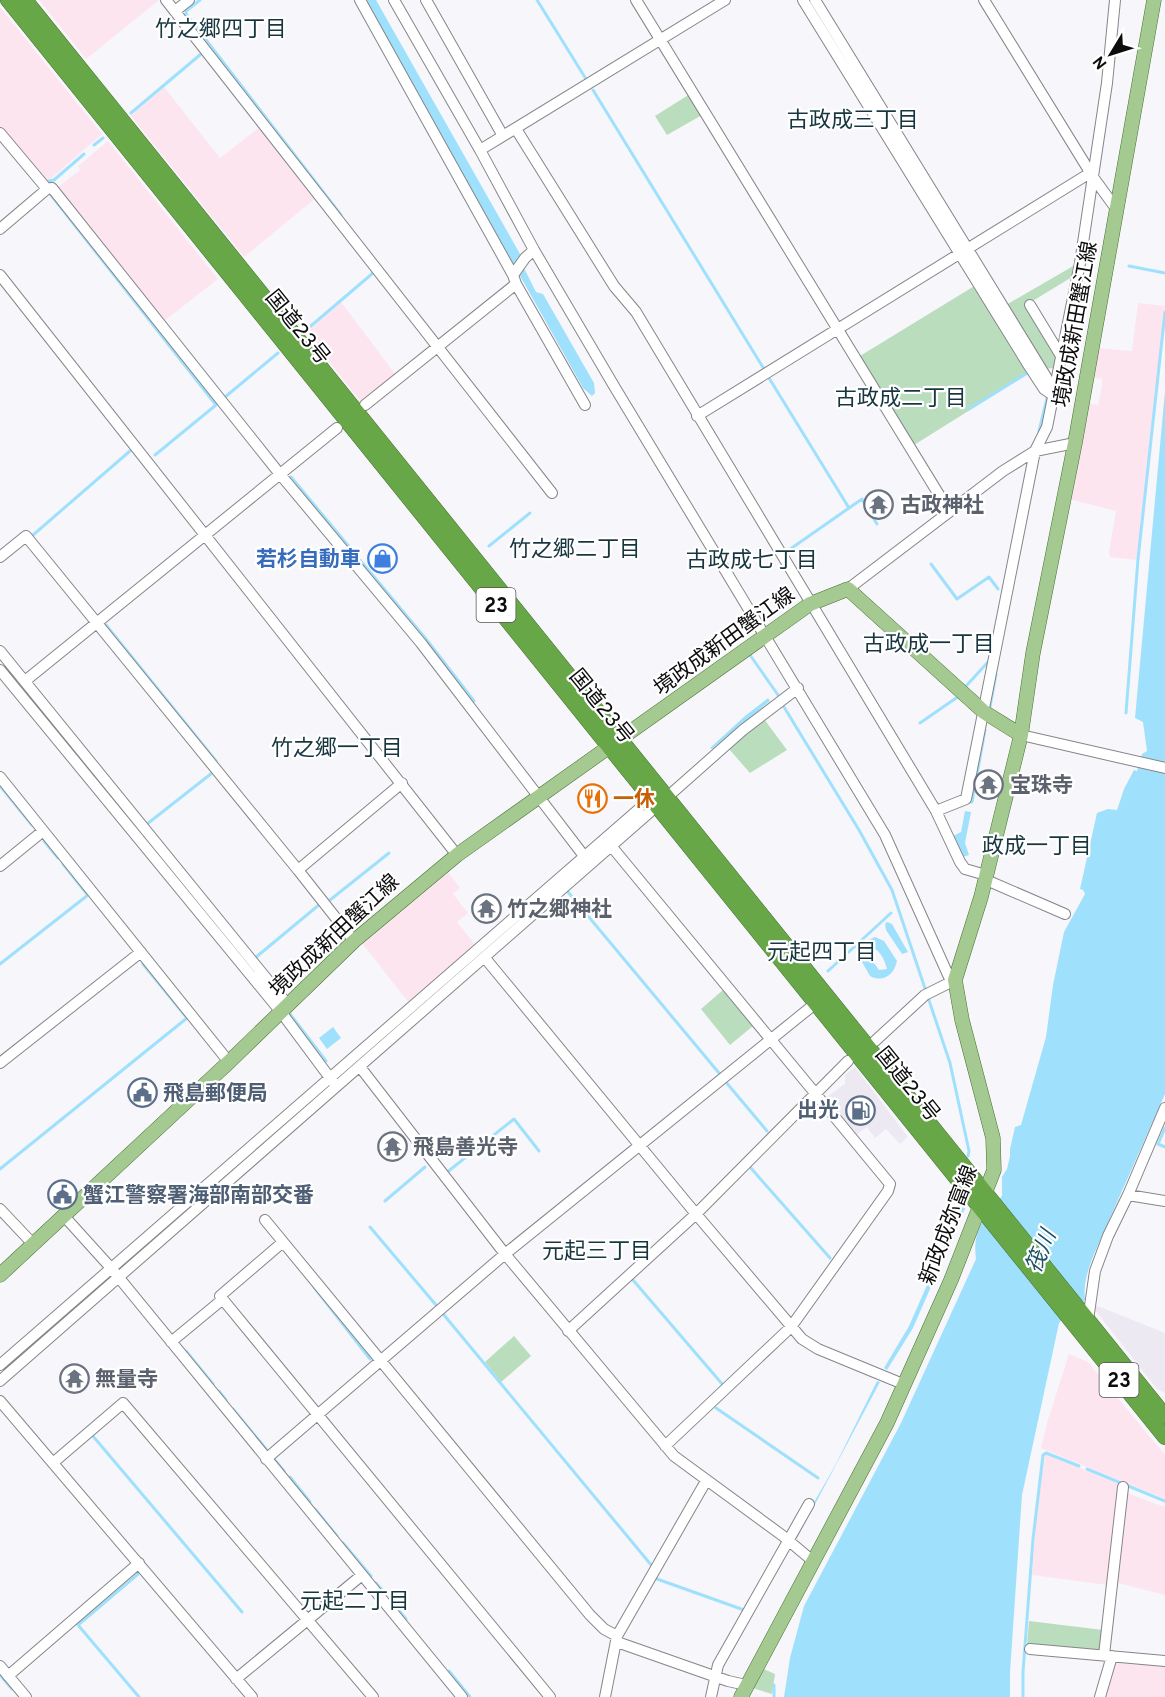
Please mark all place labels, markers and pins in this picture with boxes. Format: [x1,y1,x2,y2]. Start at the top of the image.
temple icon: 古政神社 [863,489,895,521]
place label: 古政神社 [900,493,984,520]
shop icon: 若杉自動車 [366,543,398,575]
place label: 若杉自動車 [256,547,361,574]
temple icon: 宝珠寺 [973,769,1005,801]
place label: 宝珠寺 [1010,773,1073,800]
restaurant icon: 一休 [576,783,608,815]
place label: 一休 [613,787,655,814]
temple icon: 竹之郷神社 [470,893,502,925]
place label: 竹之郷神社 [507,897,612,924]
public building icon: 飛島郵便局 [126,1077,158,1109]
place label: 飛島郵便局 [163,1081,268,1108]
fuel station icon: 出光 [844,1094,876,1126]
place label: 出光 [797,1098,839,1125]
temple icon: 飛島善光寺 [376,1131,408,1163]
place label: 飛島善光寺 [413,1135,518,1162]
public building icon: 蟹江警察署海部南部交番 [46,1179,78,1211]
place label: 蟹江警察署海部南部交番 [83,1183,314,1210]
temple icon: 無量寺 [58,1363,90,1395]
place label: 無量寺 [95,1367,158,1394]

